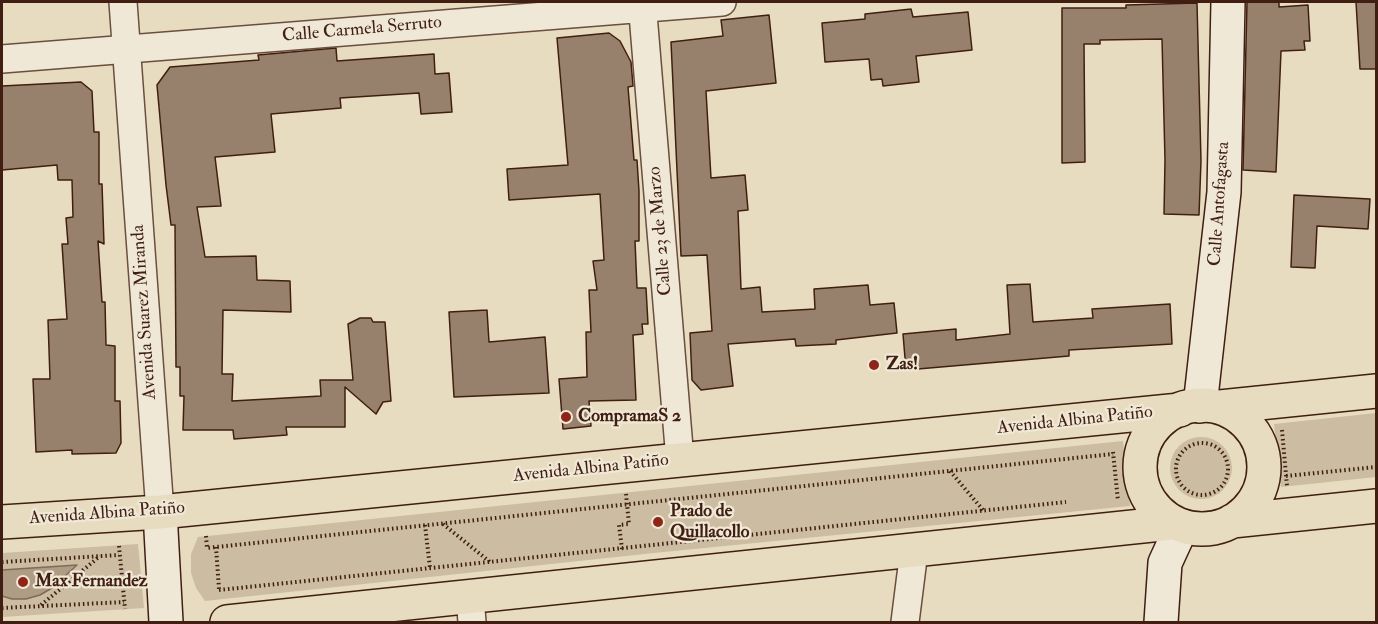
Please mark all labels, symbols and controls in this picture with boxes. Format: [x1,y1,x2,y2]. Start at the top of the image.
street label: Calle Carmela Serruto [281,12,443,48]
street label: Calle Antofagasta [1205,141,1235,267]
street label: Calle 23 de Marzo [645,165,677,297]
street label: Avenida Suarez Miranda [128,224,162,400]
place label: Zas! [886,354,918,376]
marker: Zas! [867,358,881,372]
street label: Avenida Albina Patiño [996,402,1154,440]
place label: CompramaS 2 [578,406,681,428]
marker: CompramaS 2 [559,410,573,424]
street label: Avenida Albina Patiño [512,450,670,488]
street label: Avenida Albina Patiño [28,498,186,530]
place label: Prado de Quillacollo [670,501,749,544]
marker: Prado de Quillacollo [651,515,665,529]
place label: Max Fernandez [35,571,148,593]
marker: Max Fernandez [16,575,30,589]

